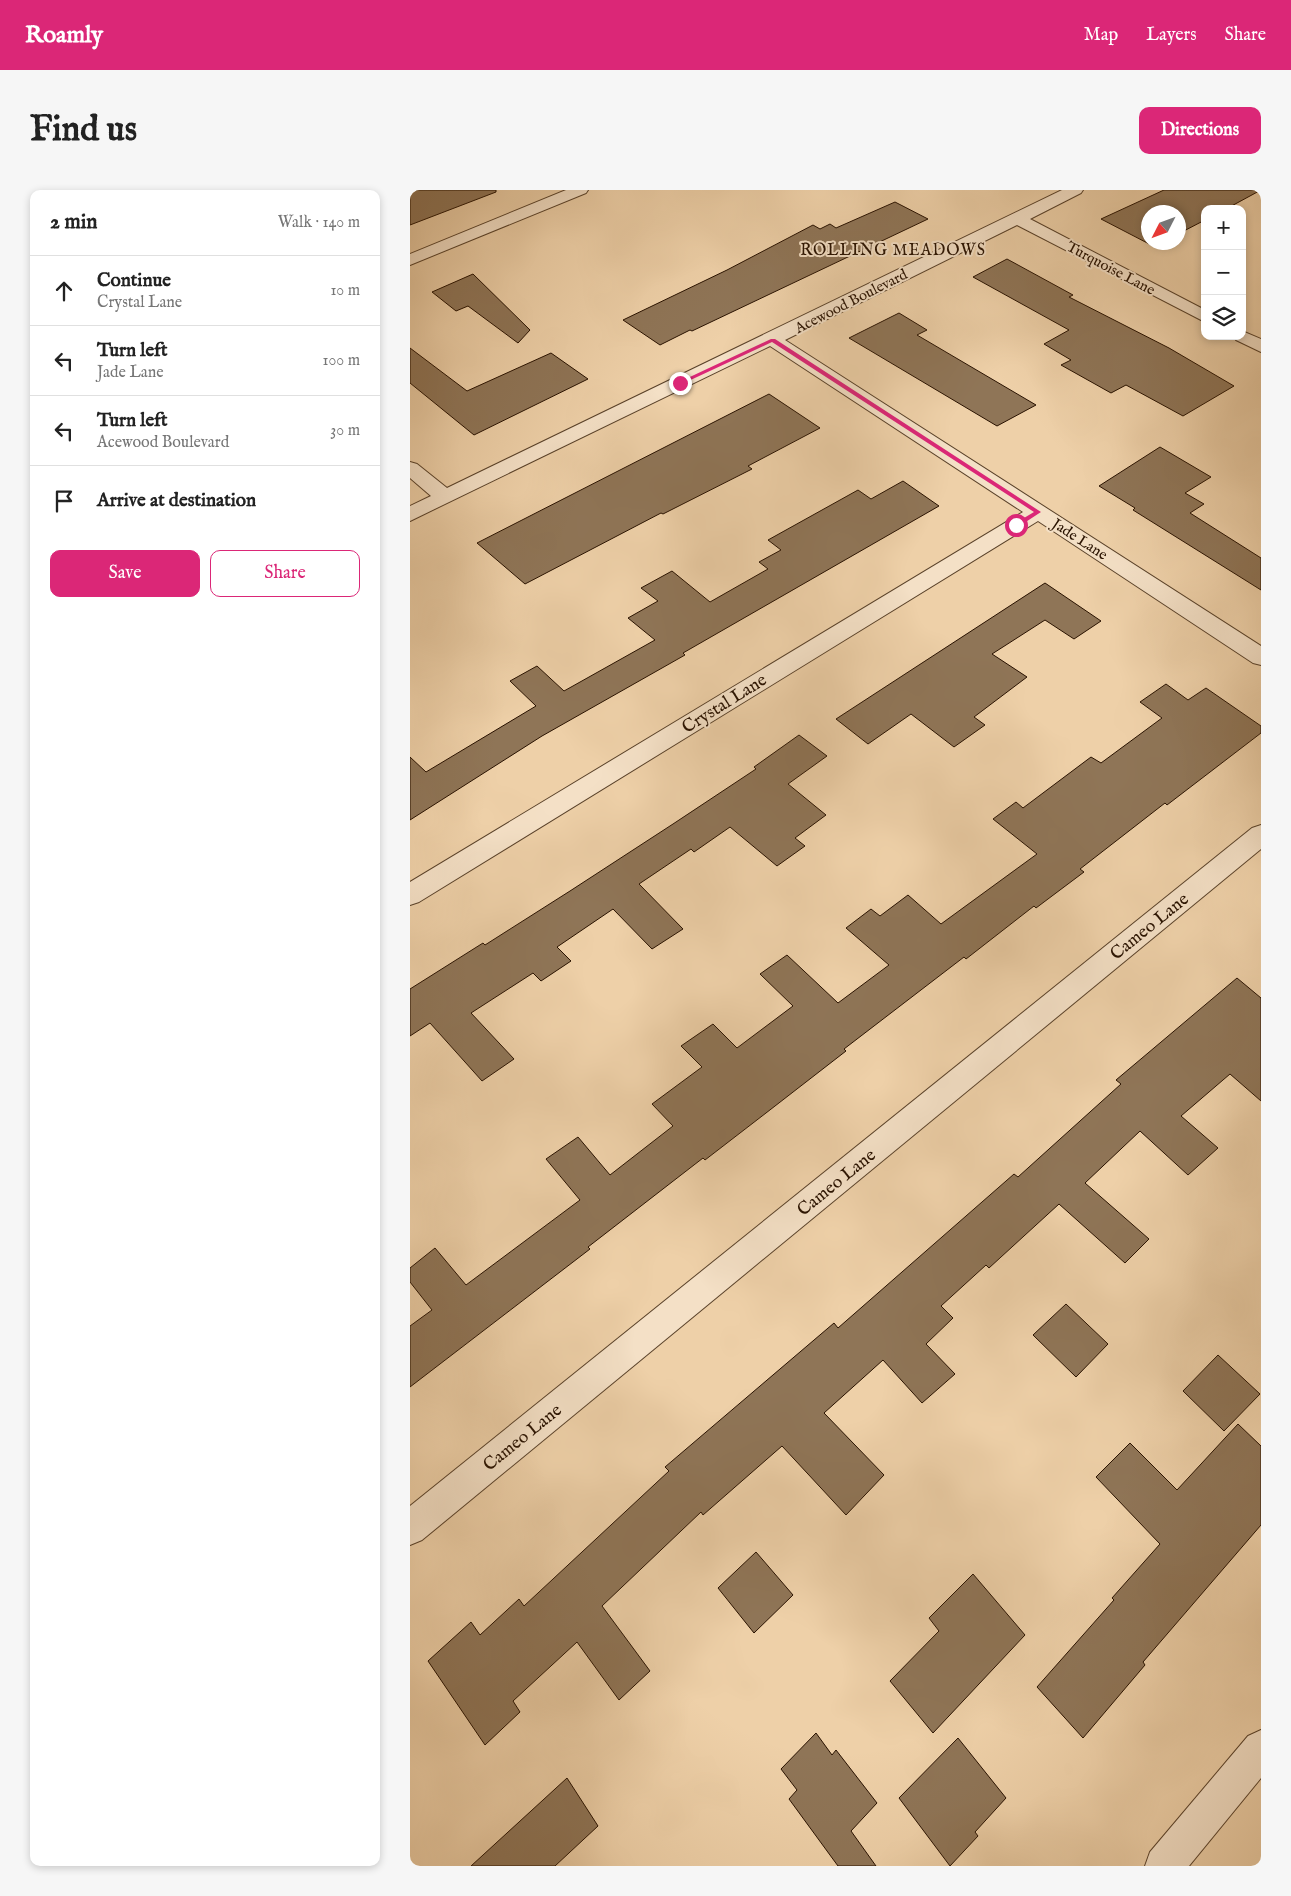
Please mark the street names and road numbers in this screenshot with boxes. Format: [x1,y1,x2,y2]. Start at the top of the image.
street label: Turquoise Lane [1063,237,1158,300]
street label: Acewood Boulevard [791,264,912,338]
street label: Jade Lane [1047,513,1111,564]
street label: Crystal Lane [678,669,772,739]
street label: Cameo Lane [1106,888,1194,966]
street label: Cameo Lane [793,1144,881,1222]
street label: Cameo Lane [479,1399,567,1477]

